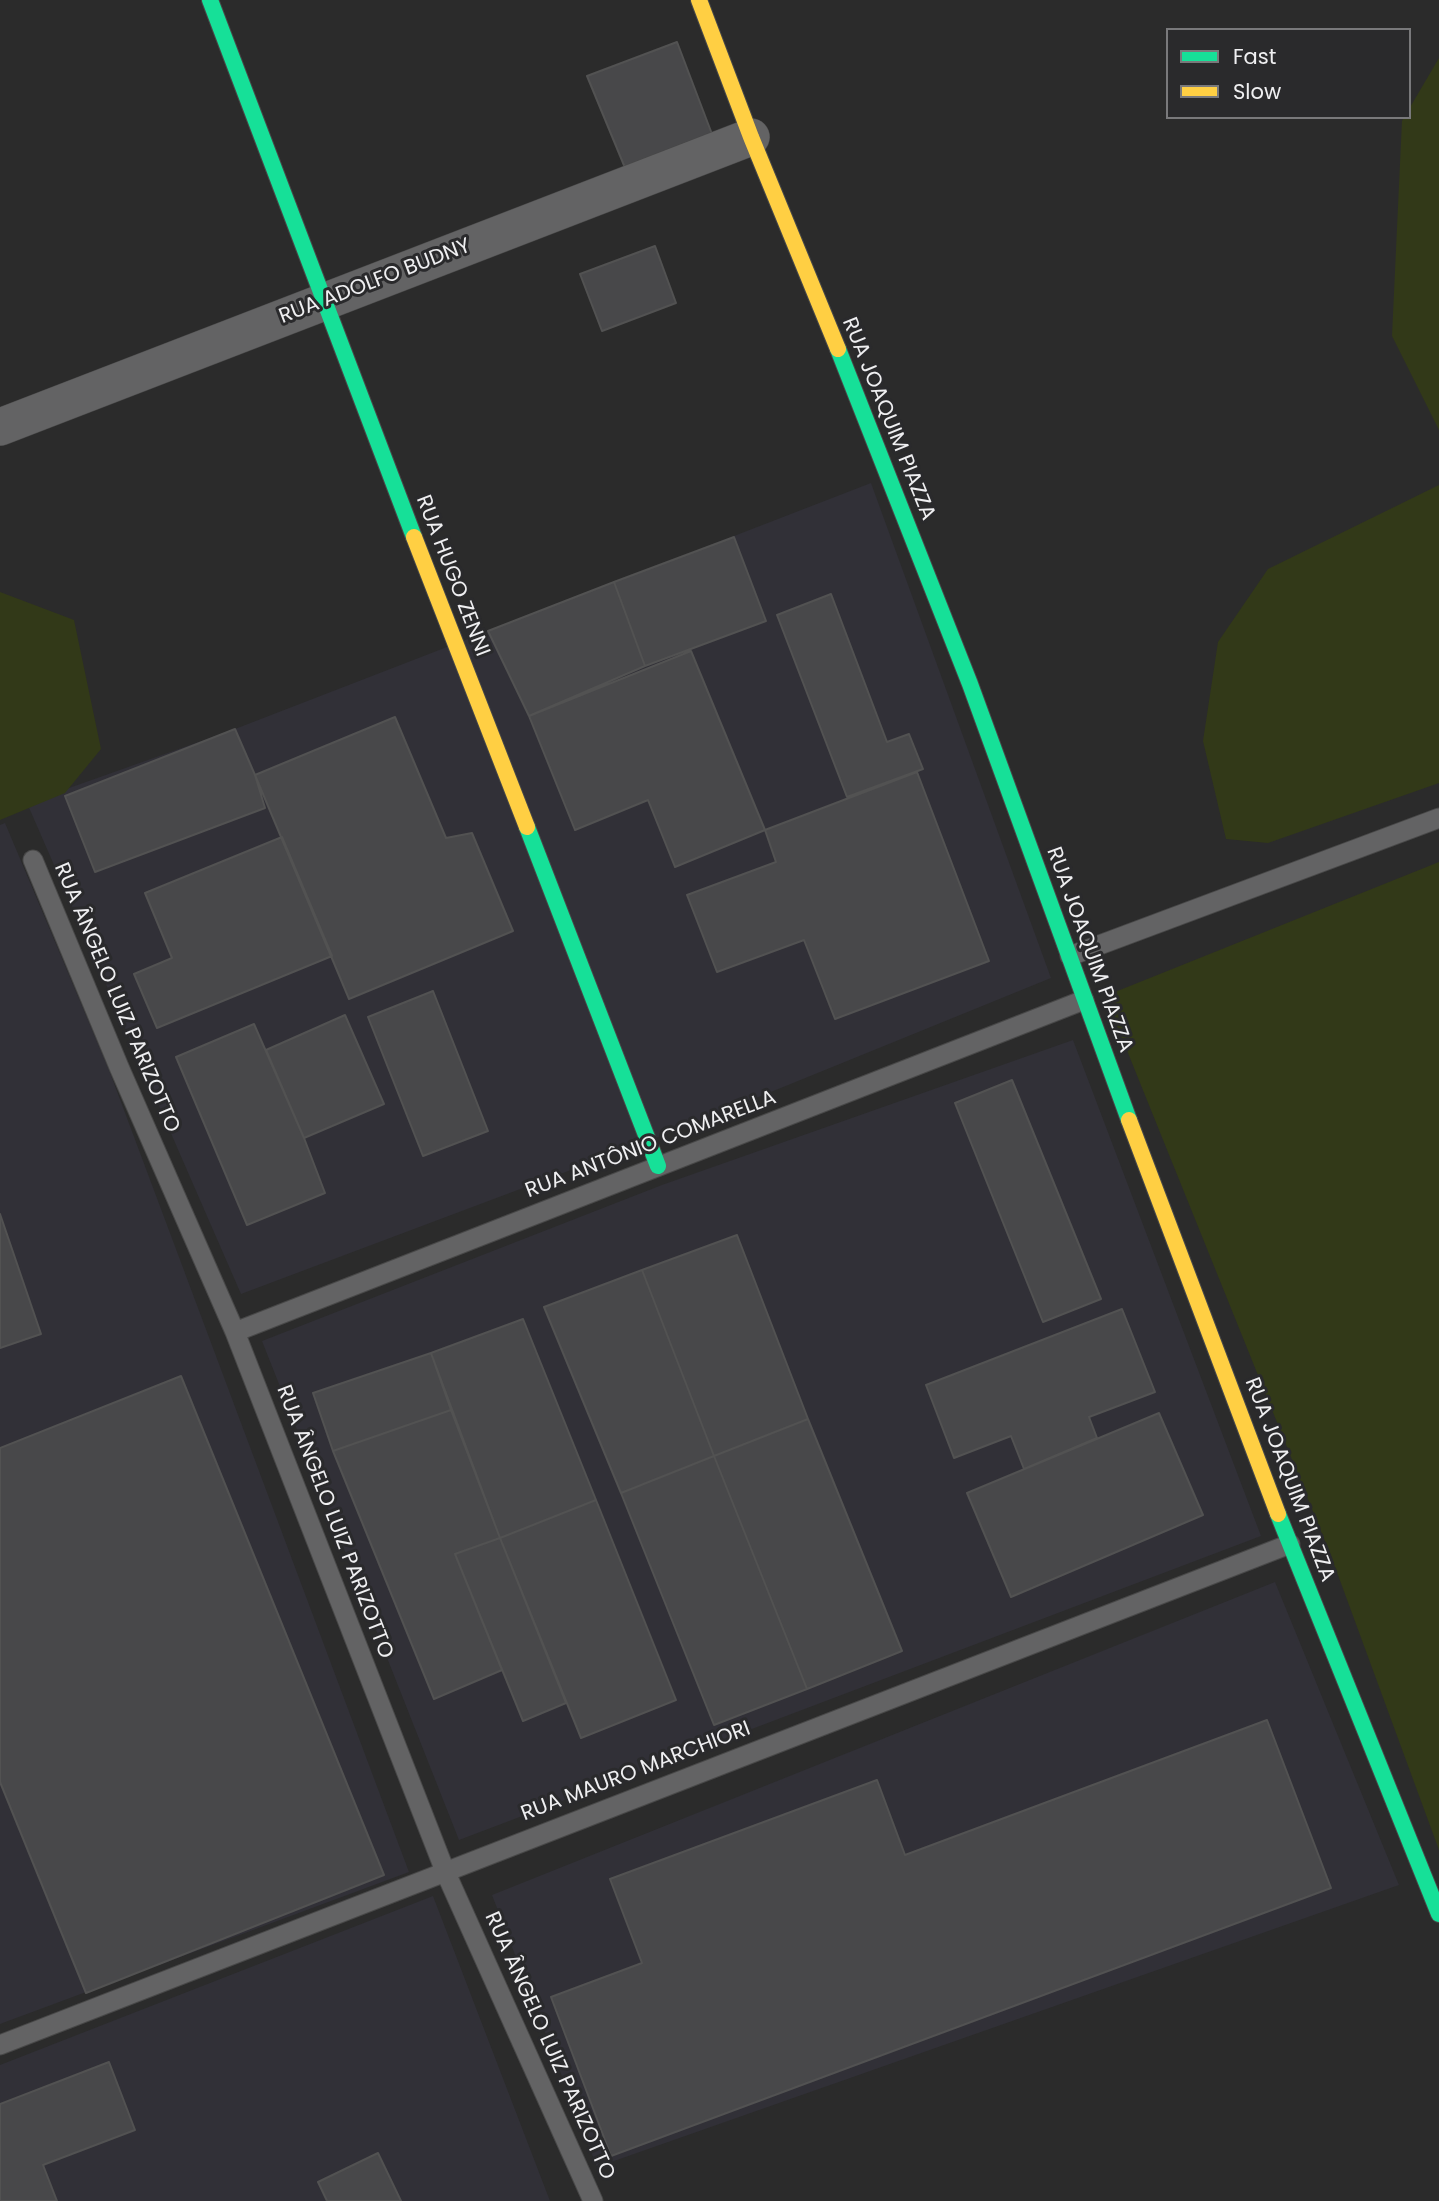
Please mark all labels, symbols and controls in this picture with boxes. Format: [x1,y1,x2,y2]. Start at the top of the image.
legend [1166,28,1411,119]
text: Fast [1233,42,1276,71]
text: Slow [1233,77,1281,106]
street label: RUA ADOLFO BUDNY [276,234,474,330]
street label: RUA JOAQUIM PIAZZA [836,314,940,524]
street label: RUA HUGO ZENNI [410,492,494,660]
street label: RUA JOAQUIM PIAZZA [1040,844,1138,1056]
street label: RUA ÂNGELO LUIZ PARIZOTTO [48,859,184,1137]
street label: RUA ANTÔNIO COMARELLA [522,1086,780,1204]
street label: RUA JOAQUIM PIAZZA [1238,1374,1340,1586]
street label: RUA ÂNGELO LUIZ PARIZOTTO [270,1382,398,1662]
street label: RUA MAURO MARCHIORI [518,1717,754,1827]
street label: RUA ÂNGELO LUIZ PARIZOTTO [478,1908,620,2184]

